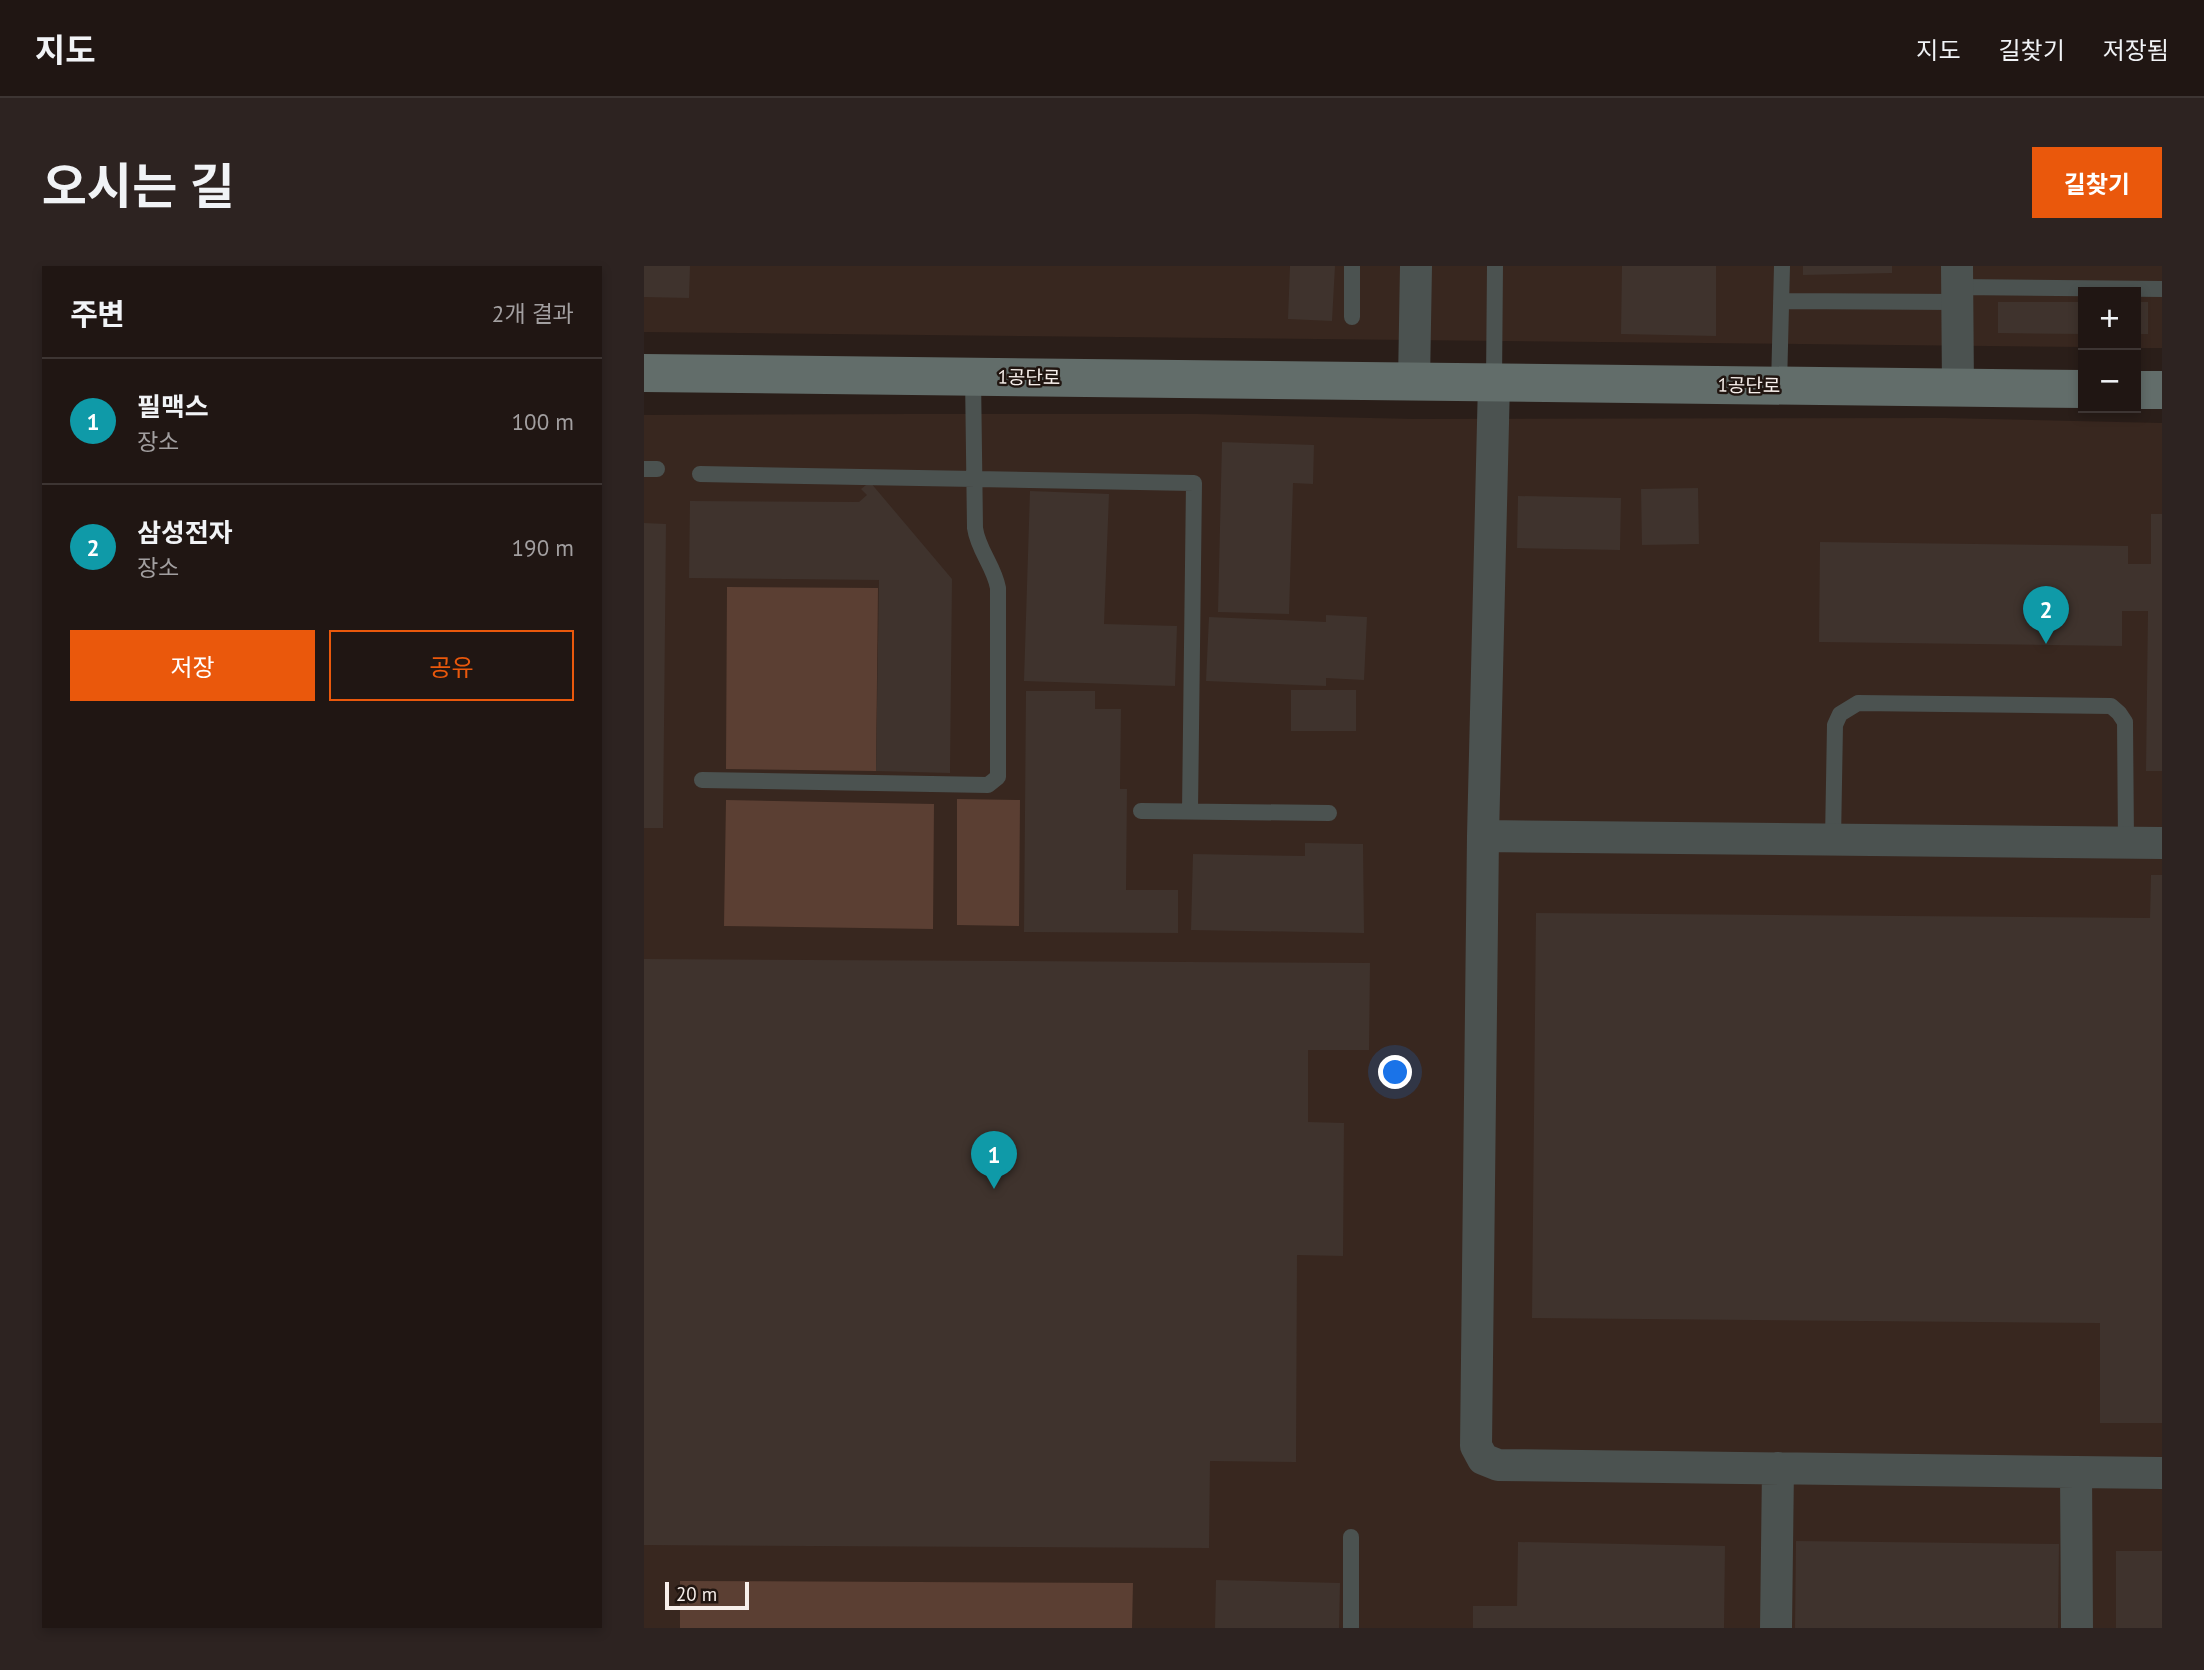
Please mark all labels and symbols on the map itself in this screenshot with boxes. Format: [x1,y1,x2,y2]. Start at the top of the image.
street label: 1공단로 [997,364,1061,390]
street label: 1공단로 [1717,372,1781,398]
pin: 2 [2023,586,2069,644]
your location [1378,1055,1412,1089]
pin: 1 [971,1131,1017,1189]
scale bar [665,1579,749,1611]

